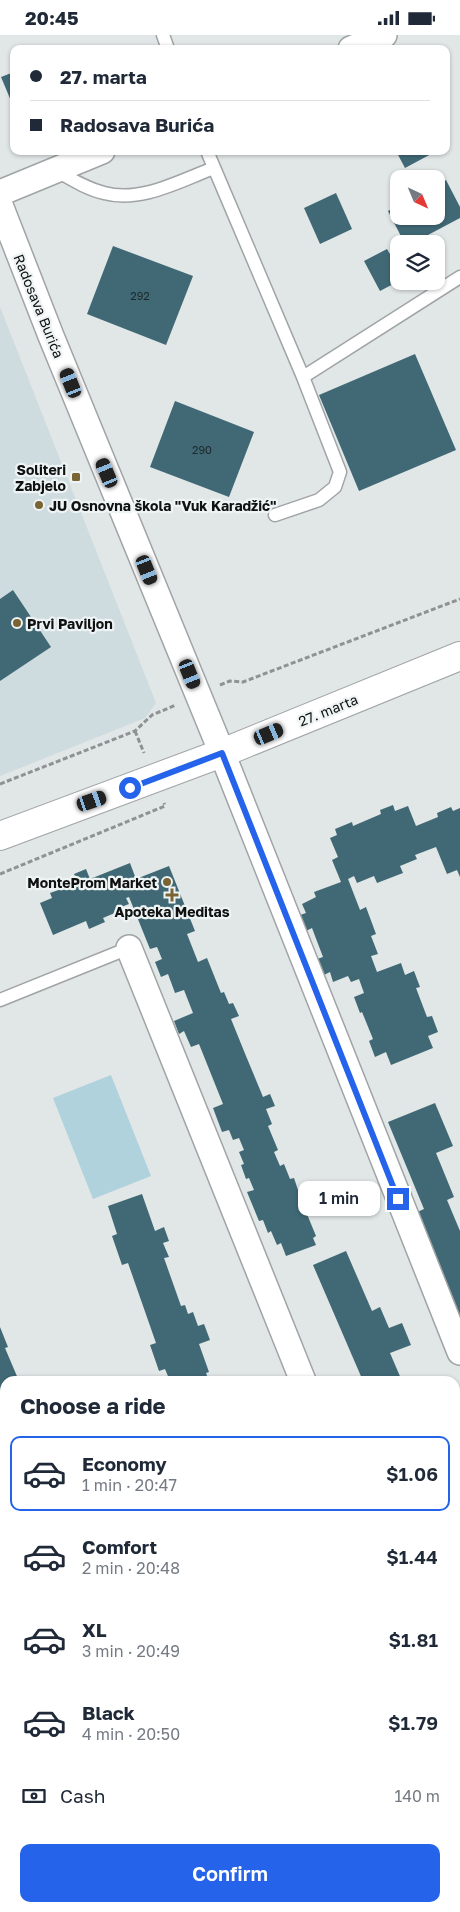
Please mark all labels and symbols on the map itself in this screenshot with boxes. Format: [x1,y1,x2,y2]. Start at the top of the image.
north arrow [390,170,445,225]
street label: Radosava Burića [10,251,68,361]
house number: 292 [130,289,150,302]
car [58,366,83,400]
house number: 290 [192,443,212,456]
car [94,456,119,490]
place label: Soliteri Zabjelo [15,461,66,494]
marker: Soliteri Zabjelo [70,471,82,483]
place label: JU Osnovna škola "Vuk Karadžić" [49,497,276,514]
marker: JU Osnovna škola "Vuk Karadžić" [33,499,45,511]
car [134,553,159,587]
place label: Prvi Paviljon [27,615,113,632]
marker: Prvi Paviljon [11,617,23,629]
car [177,657,202,691]
street label: 27. marta [296,690,360,730]
car [252,721,285,747]
route start [119,777,141,799]
car [75,789,108,813]
place label: MonteProm Market [27,874,157,891]
marker: MonteProm Market [161,876,173,888]
marker: Apoteka Meditas [166,889,178,901]
place label: Apoteka Meditas [114,903,230,920]
callout: 1 min [298,1181,380,1217]
route end [387,1188,409,1210]

